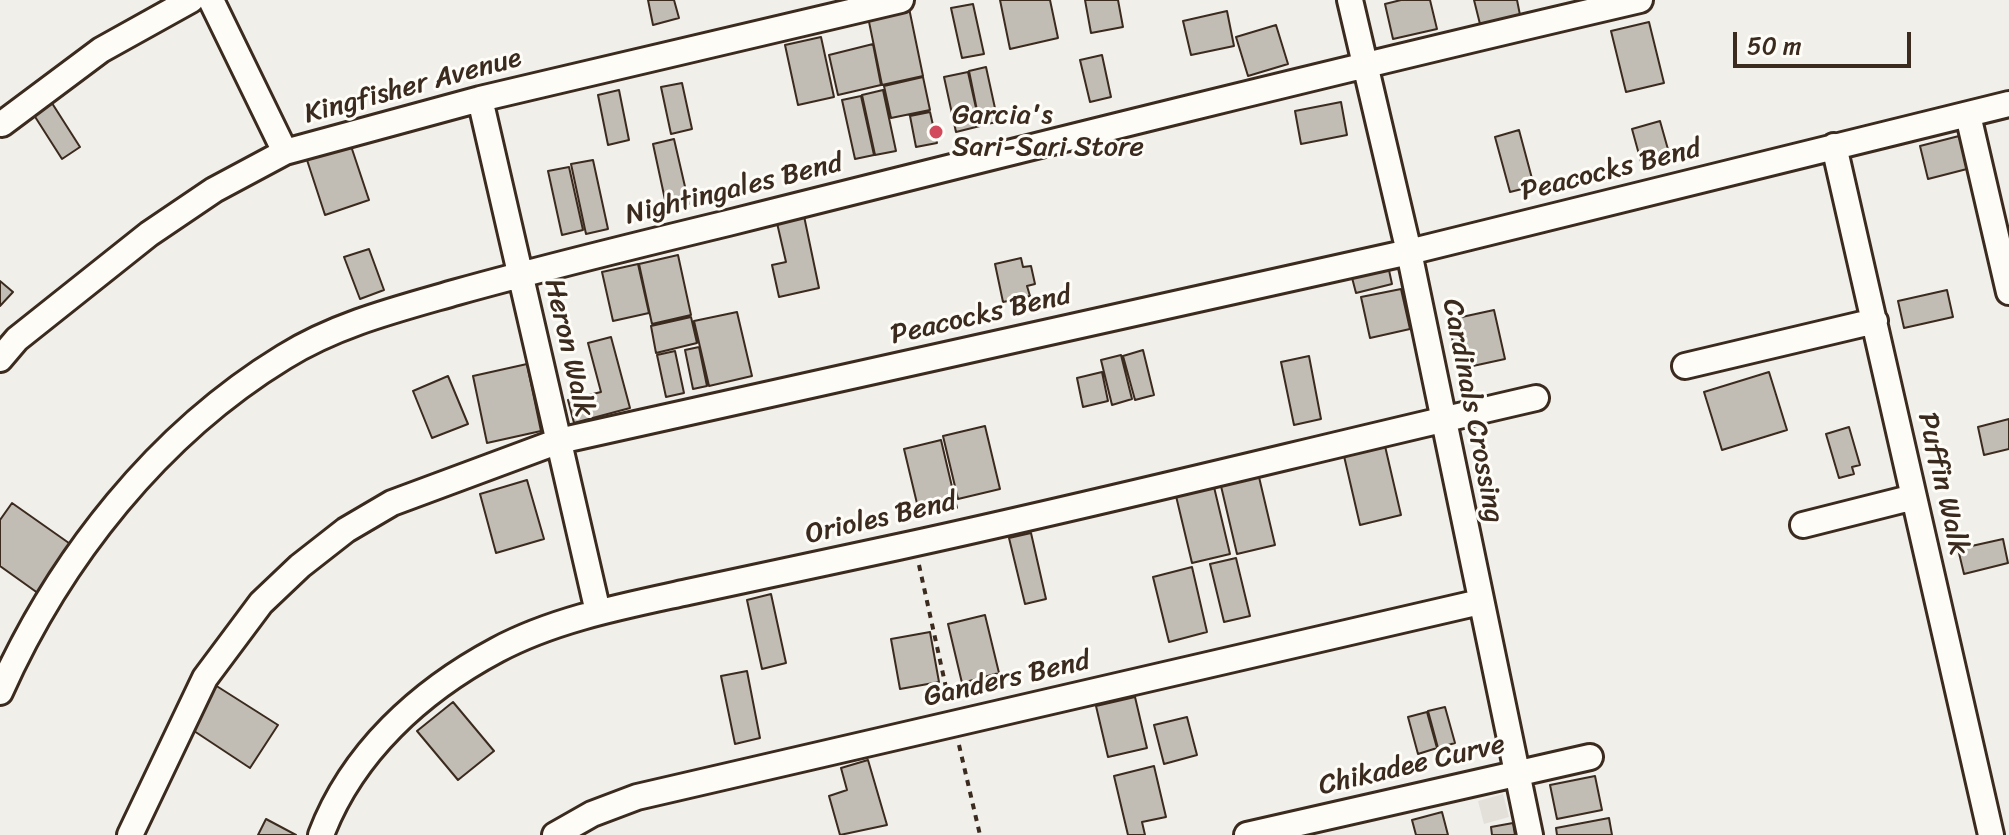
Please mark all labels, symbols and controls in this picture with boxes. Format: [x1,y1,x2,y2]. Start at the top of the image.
scale bar [1737,16,1915,66]
text: 50 m [1747,25,1802,67]
street label: Kingfisher Avenue [301,42,525,132]
place label: Garcia's Sari-Sari Store [952,99,1144,165]
marker: Garcia's Sari-Sari Store [927,123,945,141]
street label: Peacocks Bend [1518,132,1704,210]
street label: Nightingales Bend [622,147,846,233]
street label: Heron Walk [536,276,600,420]
street label: Peacocks Bend [887,279,1075,353]
street label: Cardinals Crossing [1434,296,1510,526]
street label: Puffin Walk [1909,409,1975,559]
street label: Orioles Bend [802,485,960,553]
street label: Ganders Bend [921,645,1093,715]
street label: Chikadee Curve [1316,728,1508,804]

